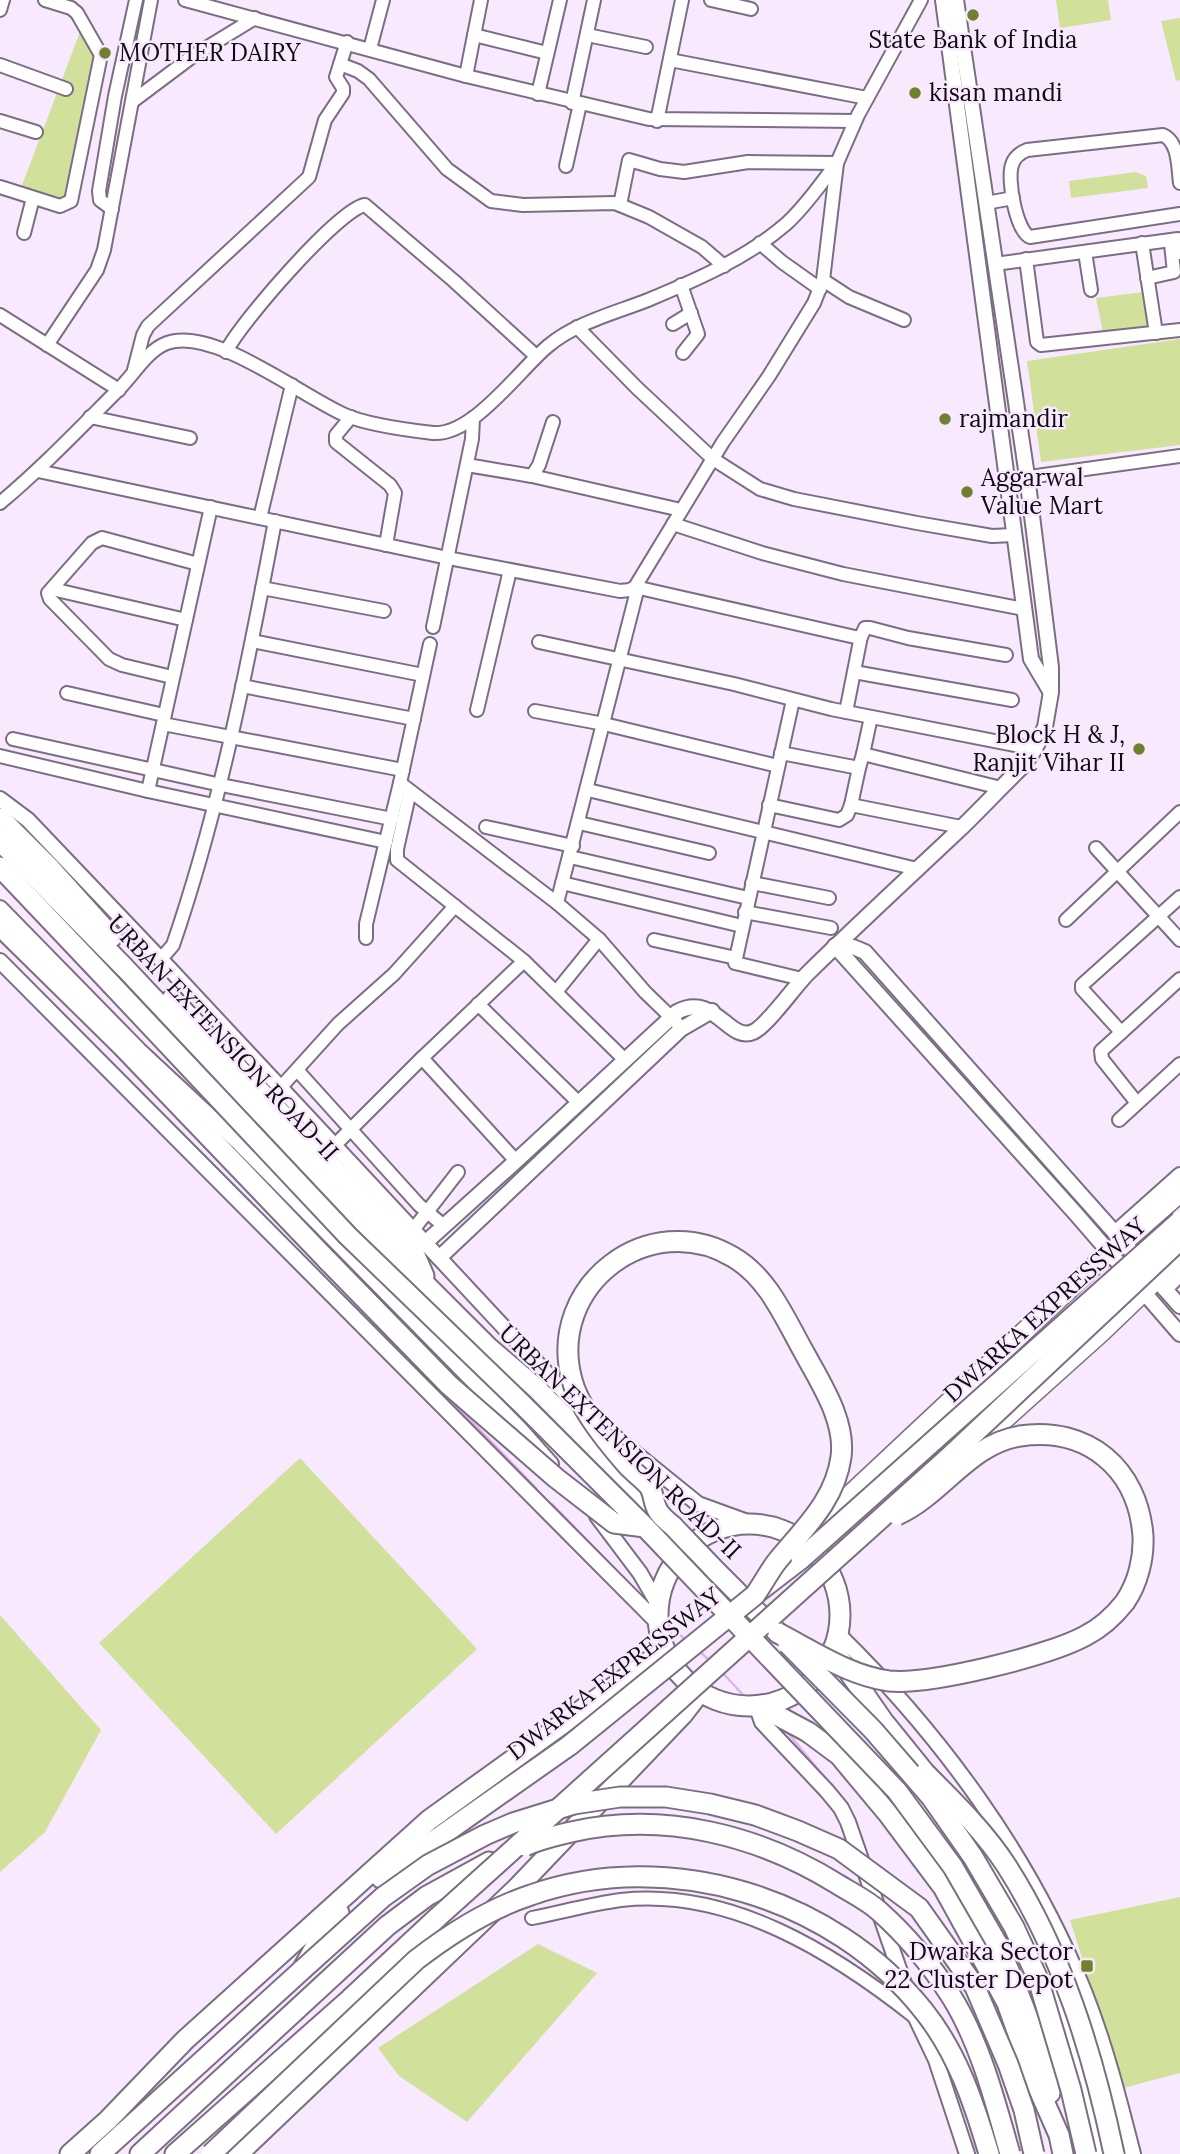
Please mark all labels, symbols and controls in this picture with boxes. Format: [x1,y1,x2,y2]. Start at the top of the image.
marker: State Bank of India [965,7,981,23]
place label: State Bank of India [869,24,1077,55]
place label: MOTHER DAIRY [119,37,301,68]
marker: MOTHER DAIRY [97,45,113,61]
place label: kisan mandi [929,77,1063,108]
marker: kisan mandi [907,85,923,101]
place label: rajmandir [959,403,1068,434]
marker: rajmandir [937,411,953,427]
place label: Aggarwal Value Mart [980,462,1104,521]
marker: Aggarwal Value Mart [959,484,975,500]
place label: Block H & J, Ranjit Vihar II [973,719,1125,778]
marker: Block H & J, Ranjit Vihar II [1131,741,1147,757]
street label: URBAN EXTENSION ROAD-II [101,908,346,1167]
street label: DWARKA EXPRESSWAY [937,1210,1153,1409]
street label: URBAN EXTENSION ROAD-II [493,1318,748,1566]
street label: DWARKA EXPRESSWAY [501,1580,727,1767]
place label: Dwarka Sector 22 Cluster Depot [885,1936,1074,1995]
marker: Dwarka Sector 22 Cluster Depot [1079,1958,1095,1974]

